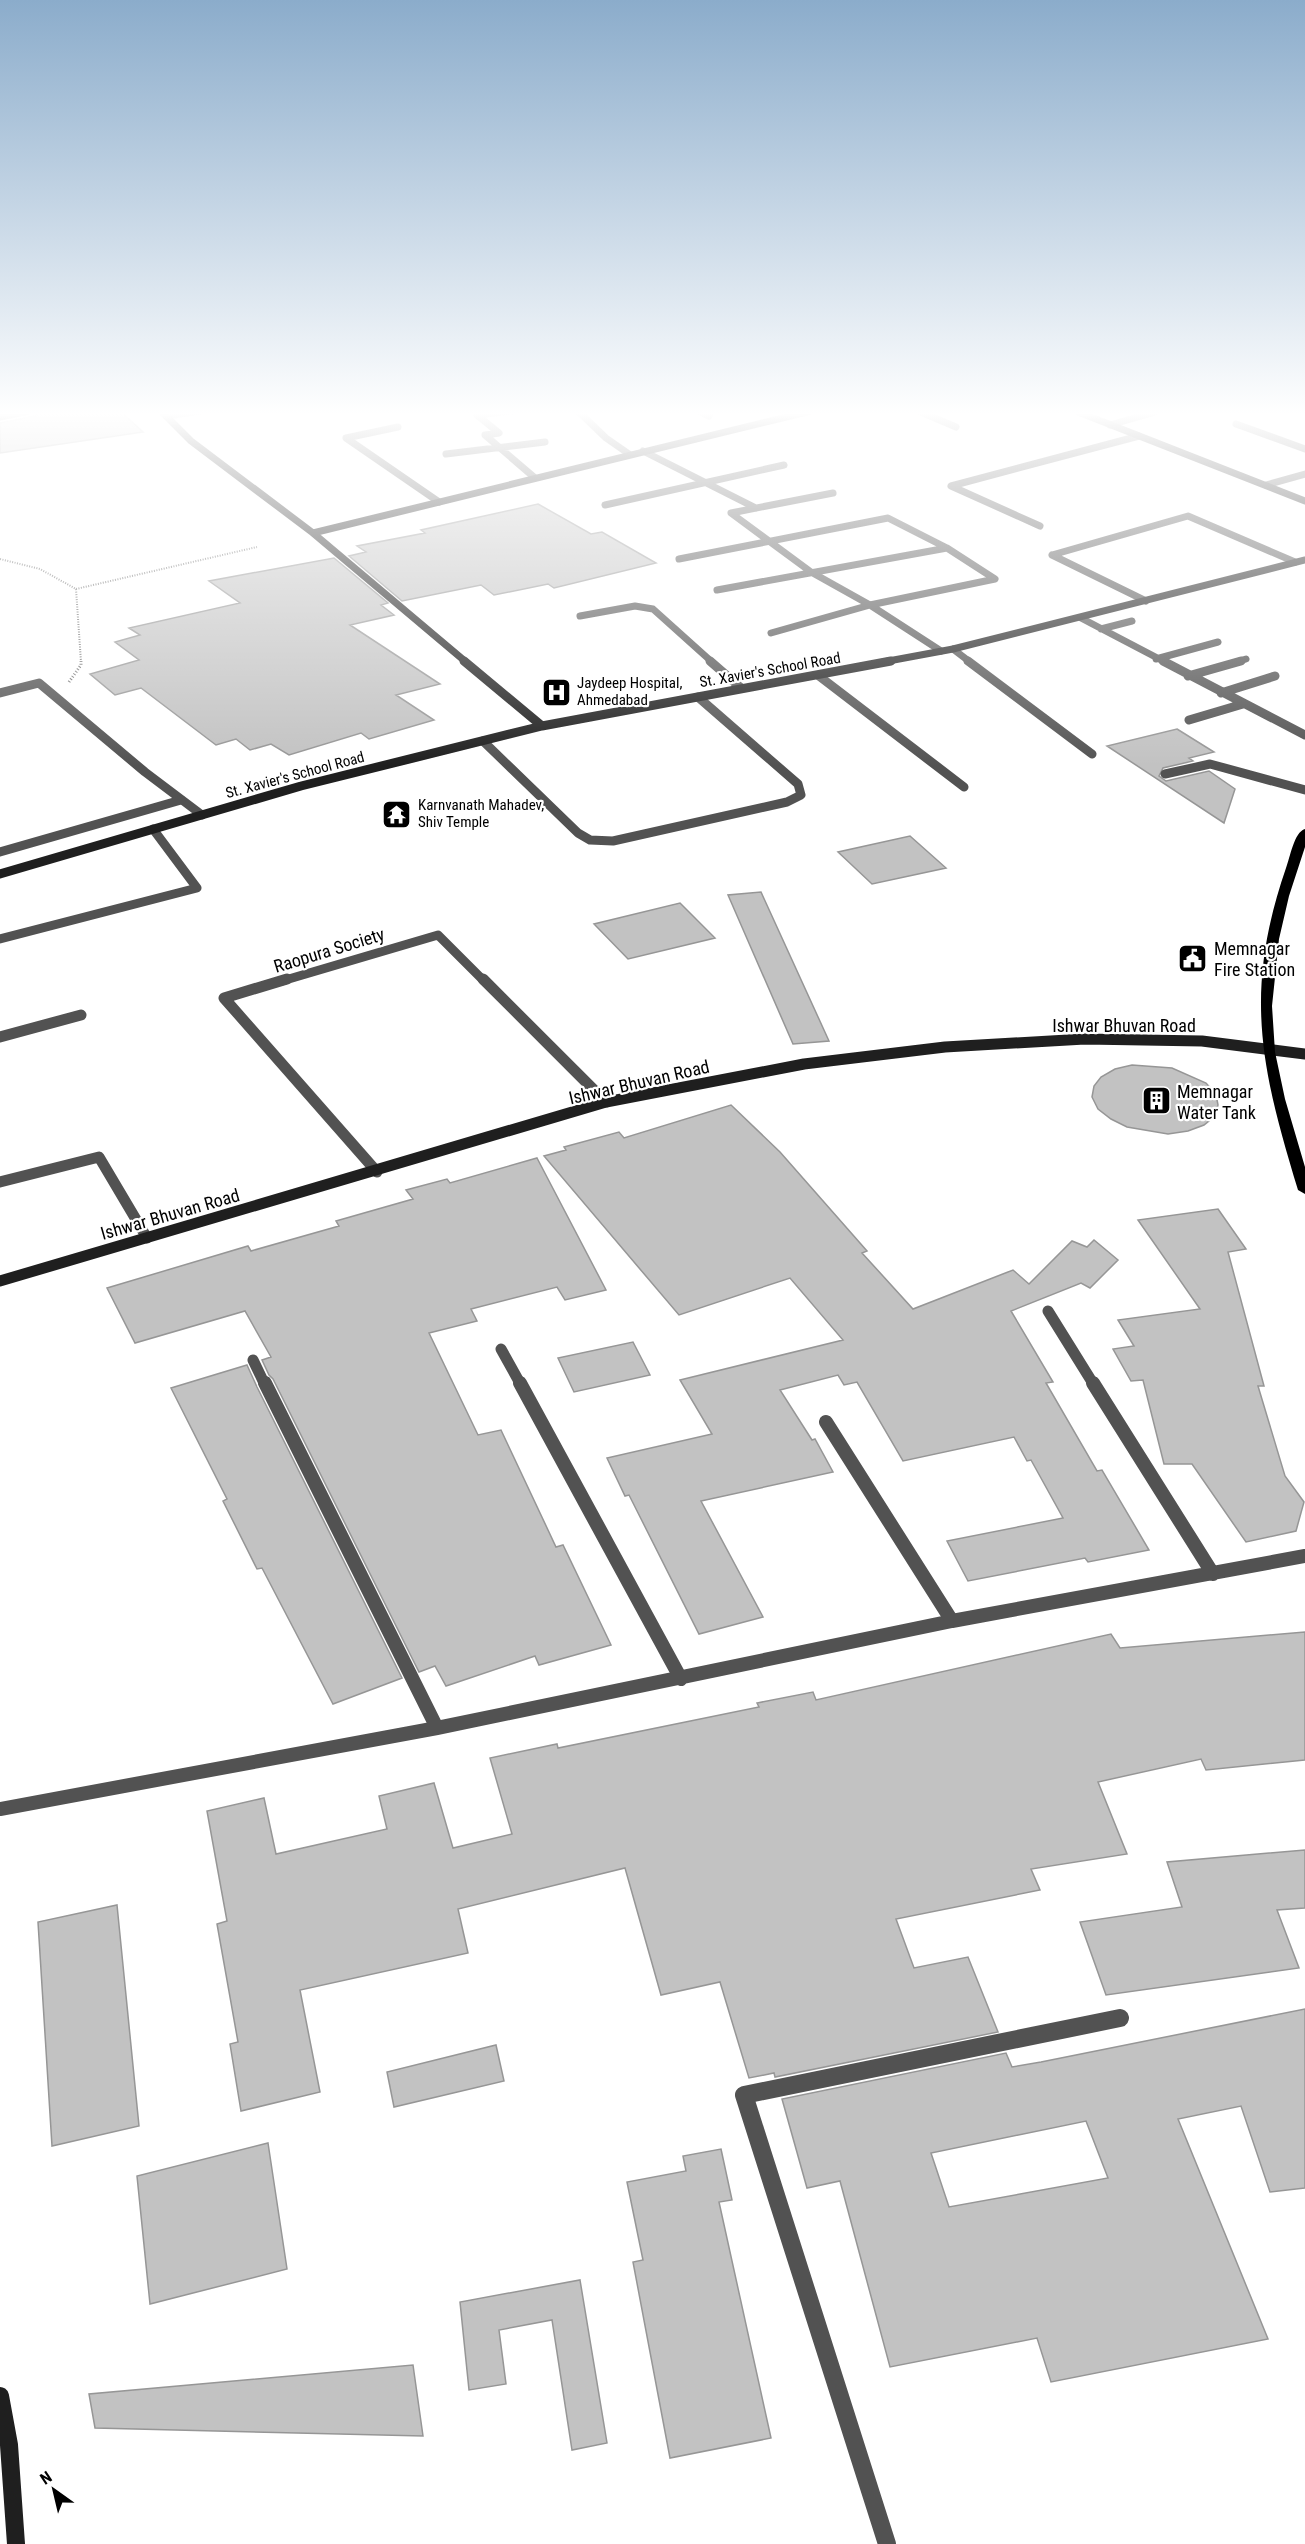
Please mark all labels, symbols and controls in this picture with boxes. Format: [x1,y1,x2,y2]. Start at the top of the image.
street label: St. Xavier's School Road [698,649,842,691]
place label: Jaydeep Hospital, Ahmedabad [577,674,682,709]
hospital icon: Jaydeep Hospital, Ahmedabad [540,676,572,708]
street label: St. Xavier's School Road [224,748,366,802]
place label: Karnvanath Mahadev, Shiv Temple [418,796,544,831]
temple icon: Karnvanath Mahadev, Shiv Temple [381,798,413,830]
street label: Raopura Society [271,923,387,977]
place label: Memnagar Fire Station [1214,938,1295,980]
public building icon: Memnagar Fire Station [1177,942,1209,974]
street label: Ishwar Bhuvan Road [1052,1015,1196,1036]
street label: Ishwar Bhuvan Road [567,1056,711,1108]
place label: Memnagar Water Tank [1177,1081,1256,1123]
building icon: Memnagar Water Tank [1140,1085,1172,1117]
street label: Ishwar Bhuvan Road [98,1184,242,1244]
north arrow [24,2460,84,2520]
text: N [37,2467,55,2489]

